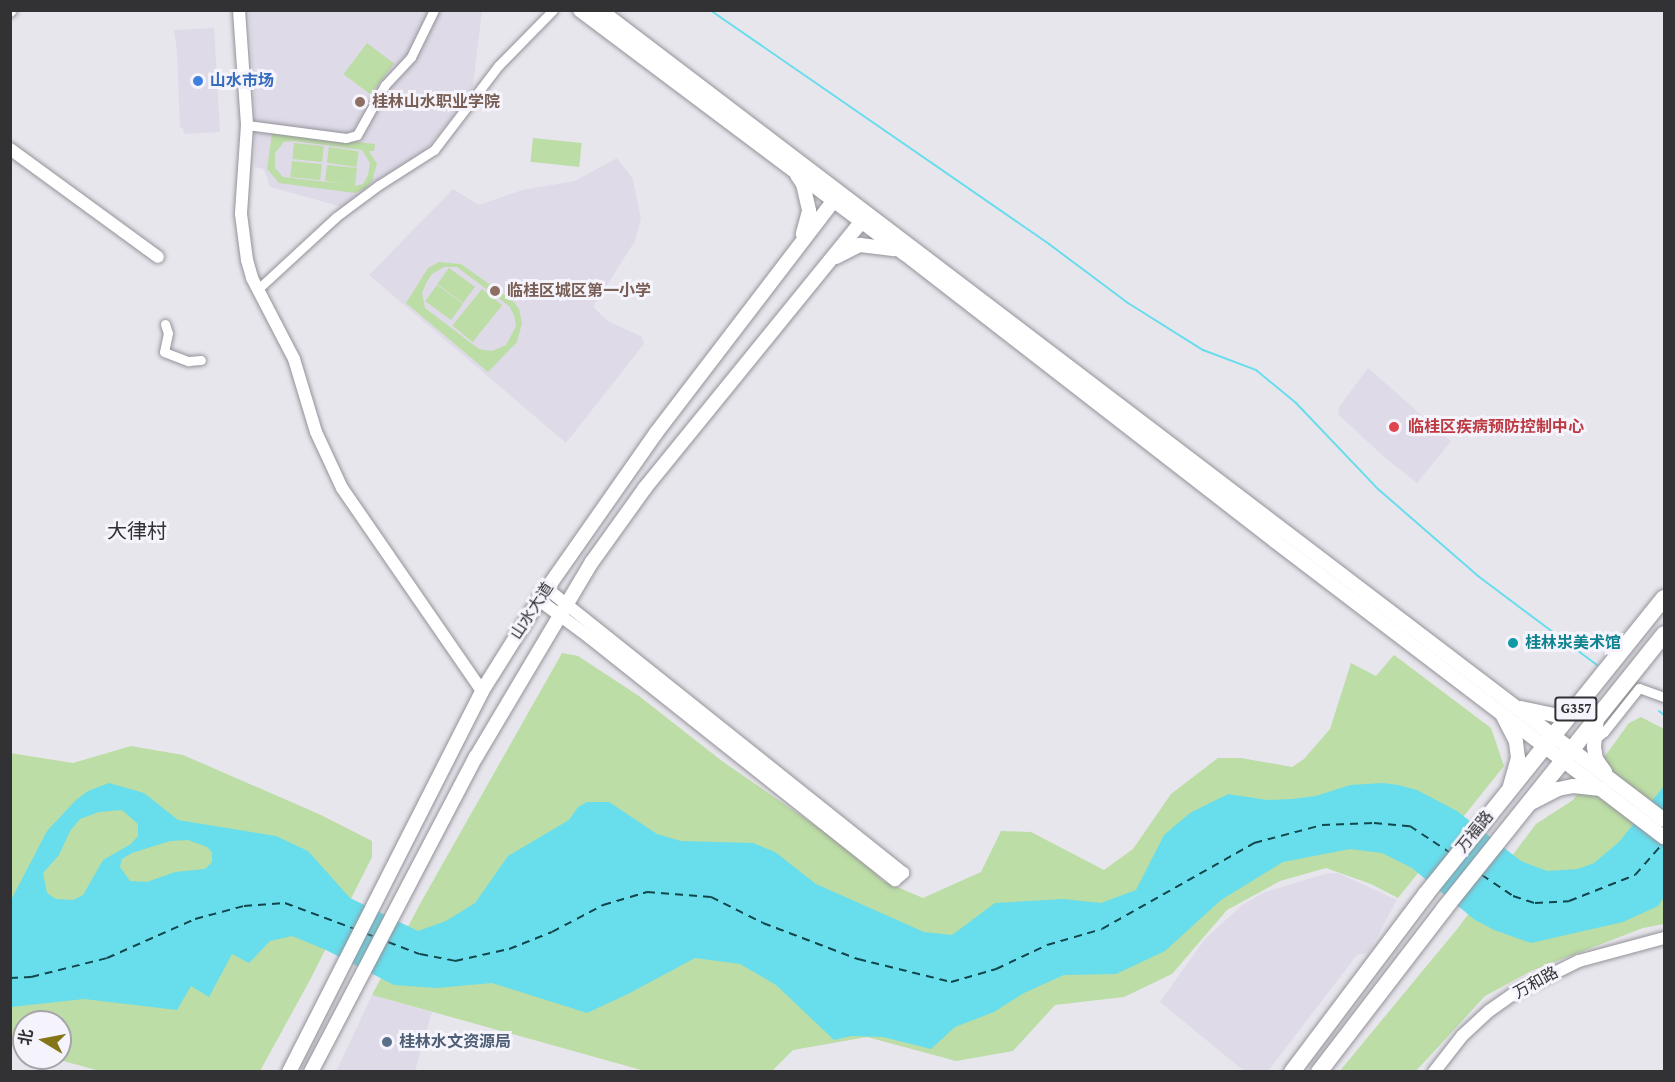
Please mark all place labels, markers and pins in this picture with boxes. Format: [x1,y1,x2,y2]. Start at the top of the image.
place label: 山水市场 [210,71,274,91]
marker: 山水市场 [191,74,205,88]
place label: 桂林山水职业学院 [372,92,500,112]
marker: 桂林山水职业学院 [353,95,367,109]
place label: 临桂区城区第一小学 [507,281,651,301]
marker: 临桂区城区第一小学 [488,284,502,298]
place label: 临桂区疾病预防控制中心 [1408,417,1584,437]
marker: 临桂区疾病预防控制中心 [1385,418,1403,436]
place label: 桂林汖美术馆 [1525,633,1621,653]
marker: 桂林汖美术馆 [1506,636,1520,650]
place label: 桂林水文资源局 [399,1032,511,1052]
marker: 桂林水文资源局 [380,1035,394,1049]

